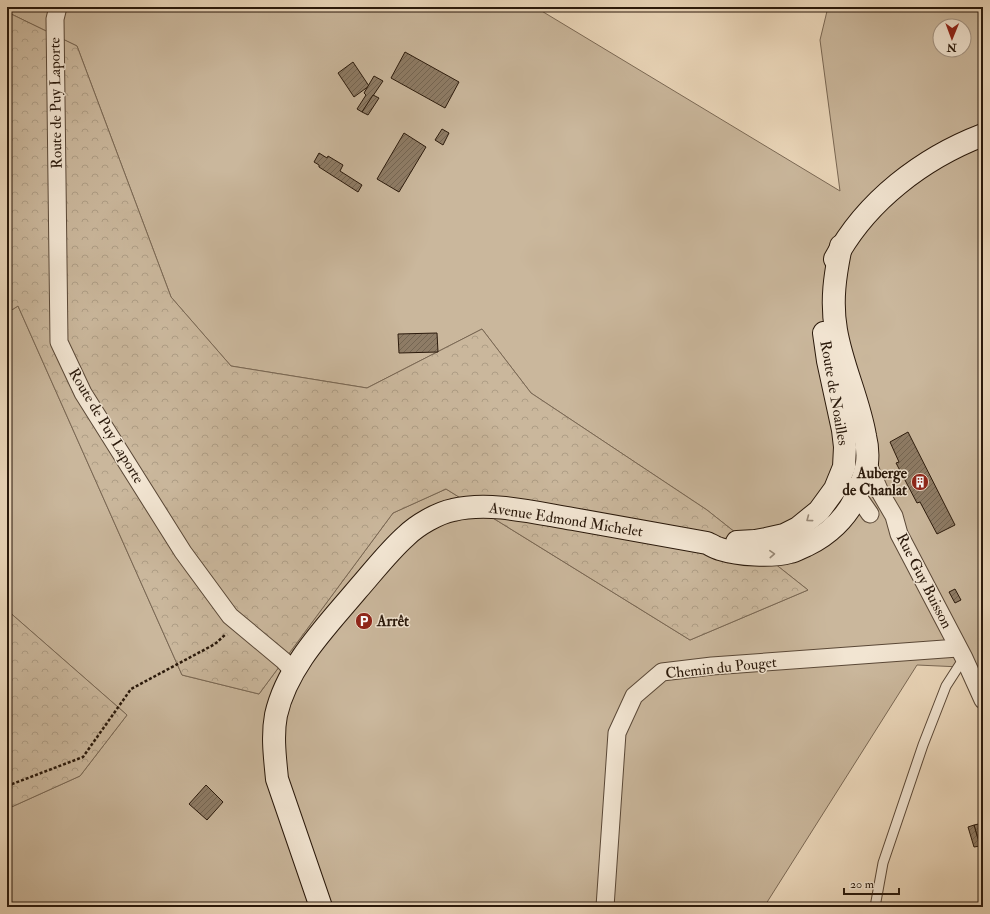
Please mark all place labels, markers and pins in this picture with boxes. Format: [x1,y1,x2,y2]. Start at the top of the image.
place label: Auberge de Chanlat [843,464,908,500]
building icon: Auberge de Chanlat [910,472,930,492]
parking icon: Arrêt [354,611,374,631]
place label: Arrêt [376,612,409,631]

